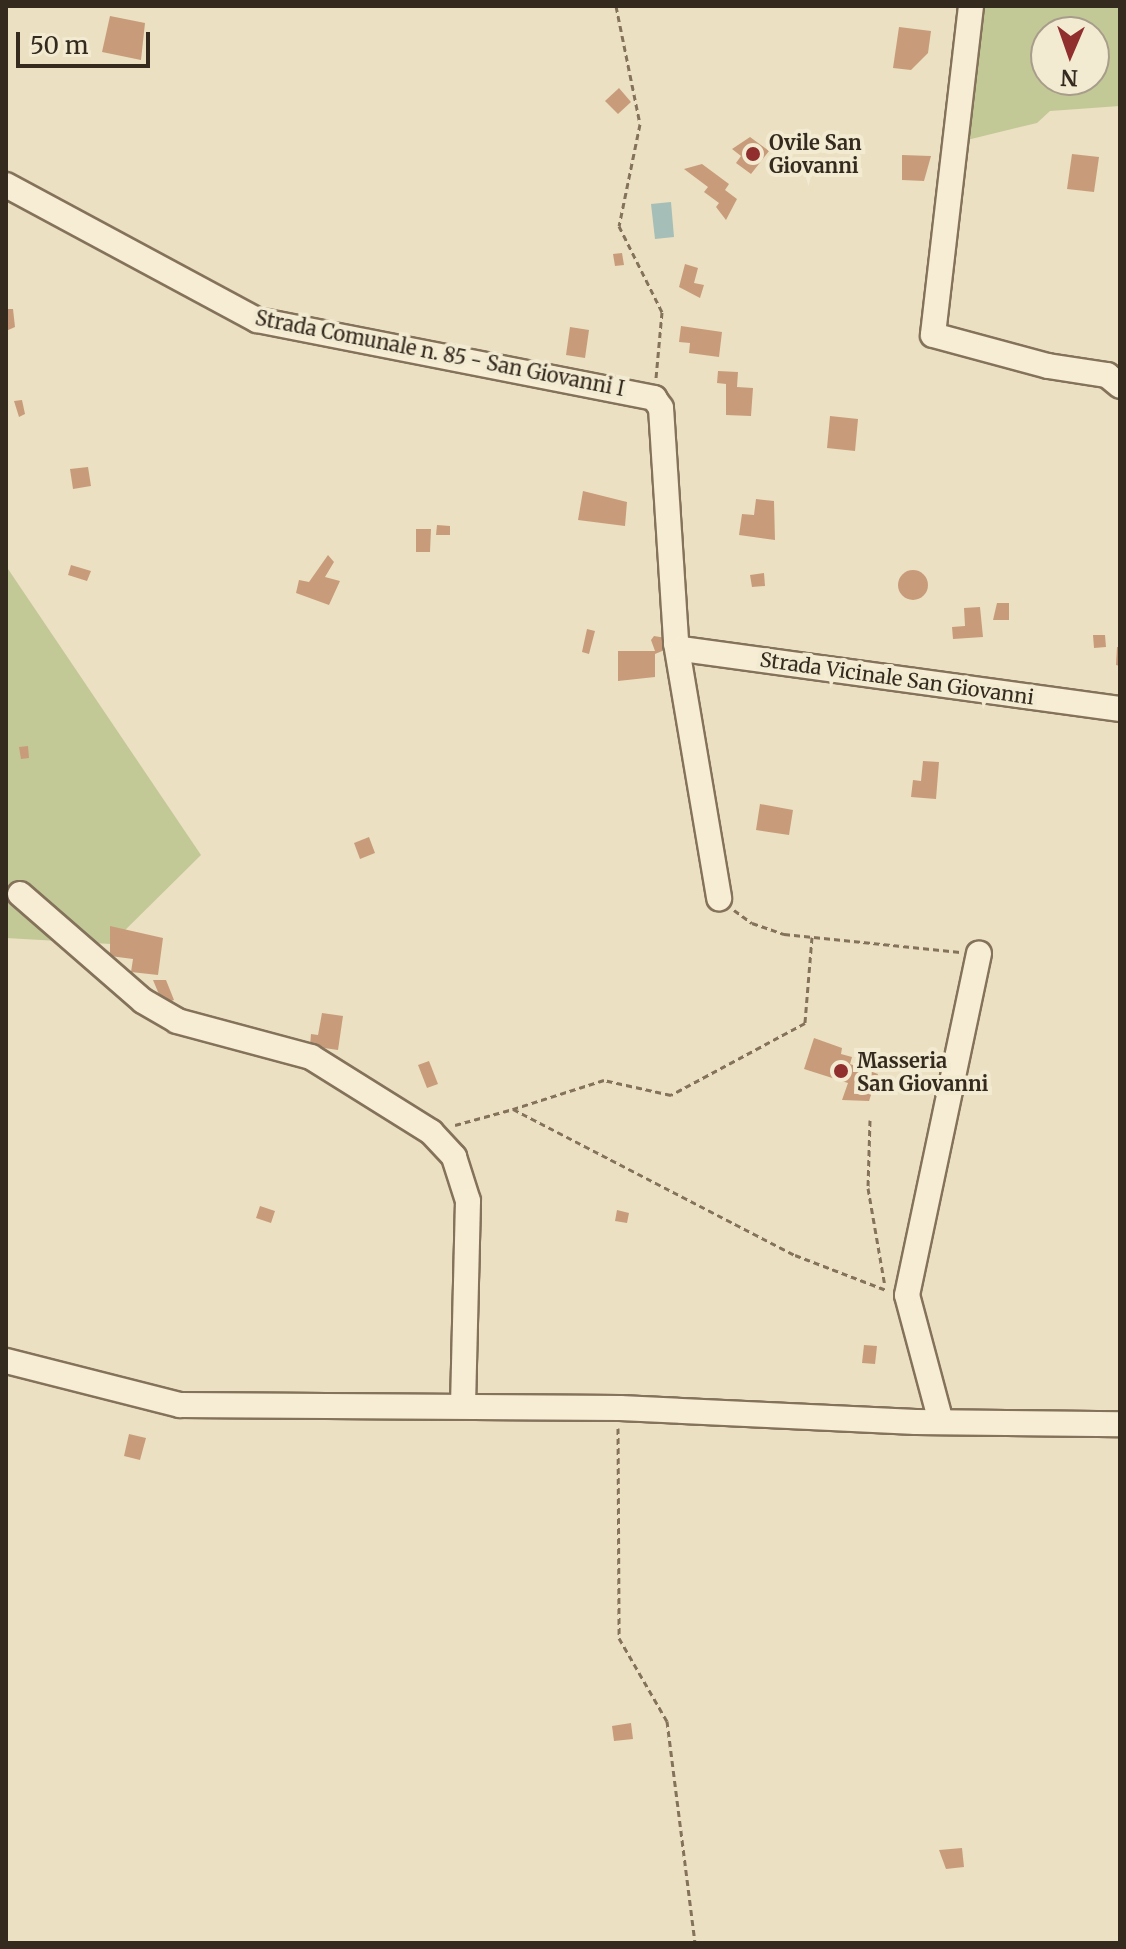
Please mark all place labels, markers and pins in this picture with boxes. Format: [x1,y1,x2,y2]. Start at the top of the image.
place label: Ovile San Giovanni [769,130,862,177]
marker: Ovile San Giovanni [744,145,762,163]
place label: Masseria San Giovanni [857,1048,988,1095]
marker: Masseria San Giovanni [832,1062,850,1080]

